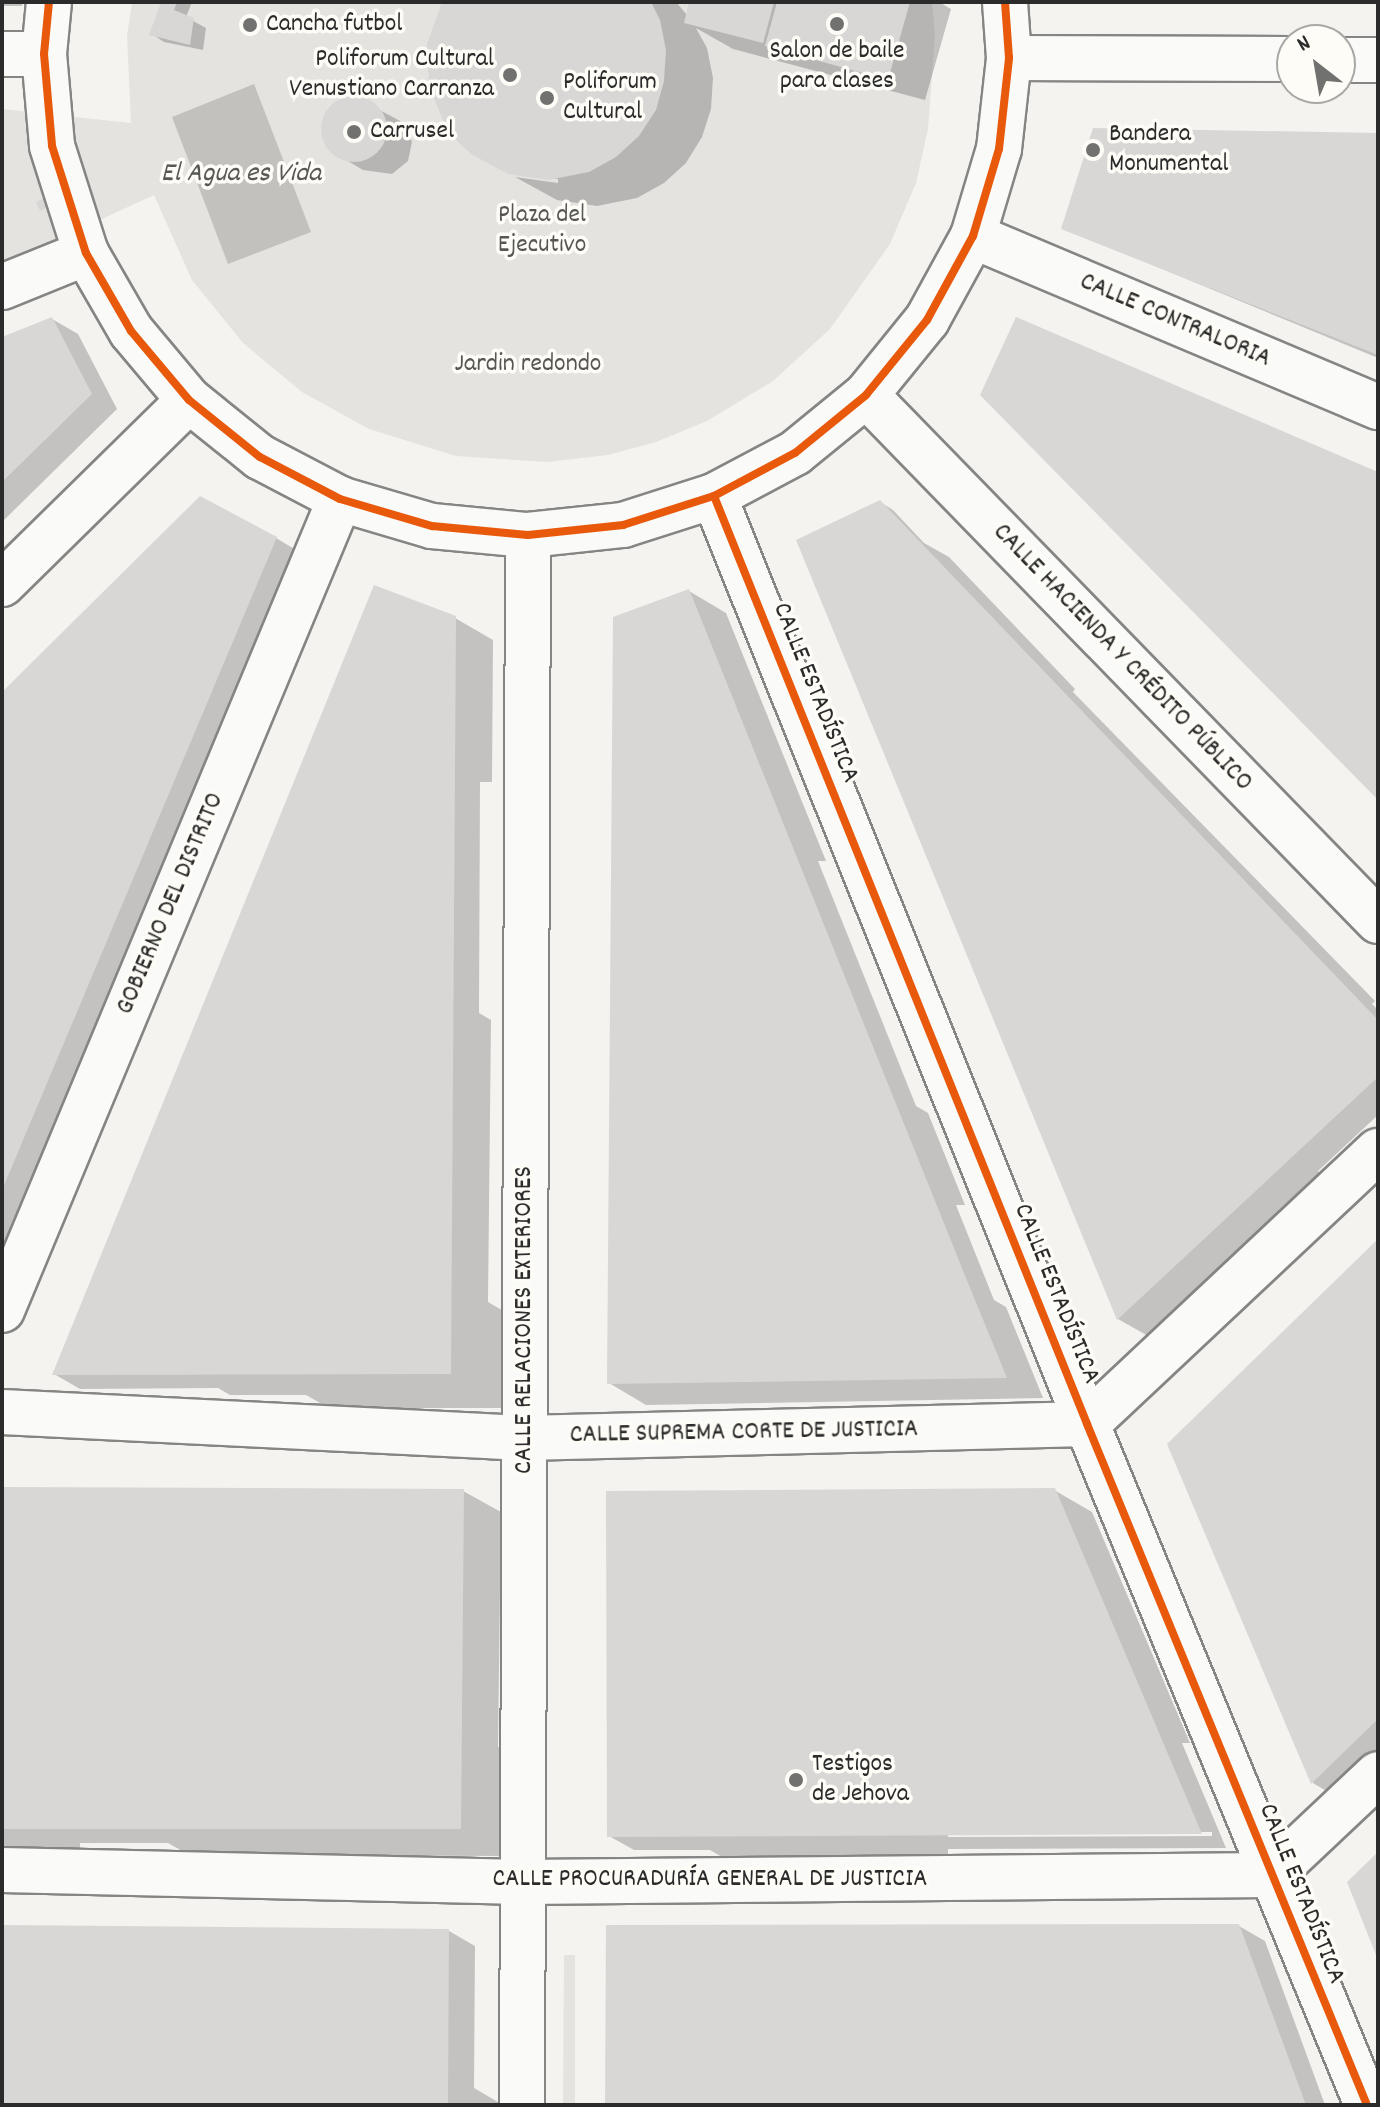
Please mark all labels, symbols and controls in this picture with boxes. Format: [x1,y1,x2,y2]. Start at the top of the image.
place label: Cancha futbol [266,9,403,41]
marker: Salon de baile para clases [828,15,846,33]
marker: Cancha futbol [241,16,259,34]
north arrow [1276,24,1356,104]
text: N [1292,29,1317,61]
place label: Salon de baile para clases [770,36,904,98]
place label: Poliforum Cultural Venustiano Carranza [289,44,494,106]
marker: Poliforum Cultural Venustiano Carranza [501,66,519,84]
place label: Poliforum Cultural [563,67,657,128]
marker: Poliforum Cultural [538,89,556,107]
place label: Carrusel [370,116,454,148]
place label: Bandera Monumental [1109,119,1228,180]
marker: Carrusel [345,123,363,141]
marker: Bandera Monumental [1084,141,1102,159]
water label: El Agua es Vida [161,158,321,192]
park label: Plaza del Ejecutivo [498,200,586,262]
street label: CALLE CONTRALORIA [1075,267,1275,375]
park label: Jardin redondo [455,349,601,381]
street label: CALLE HACIENDA Y CRÉDITO PÚBLICO [986,517,1258,799]
street label: CALLE ESTADÍSTICA [765,598,865,788]
street label: GOBIERNO DEL DISTRITO [110,788,232,1020]
street label: CALLE RELACIONES EXTERIORES [509,1166,541,1474]
street label: CALLE ESTADÍSTICA [1006,1199,1106,1389]
street label: CALLE SUPREMA CORTE DE JUSTICIA [570,1414,918,1452]
place label: Testigos de Jehova [812,1749,909,1810]
marker: Testigos de Jehova [787,1771,805,1789]
street label: CALLE ESTADÍSTICA [1251,1799,1351,1989]
street label: CALLE PROCURADURÍA GENERAL DE JUSTICIA [493,1864,927,1896]

